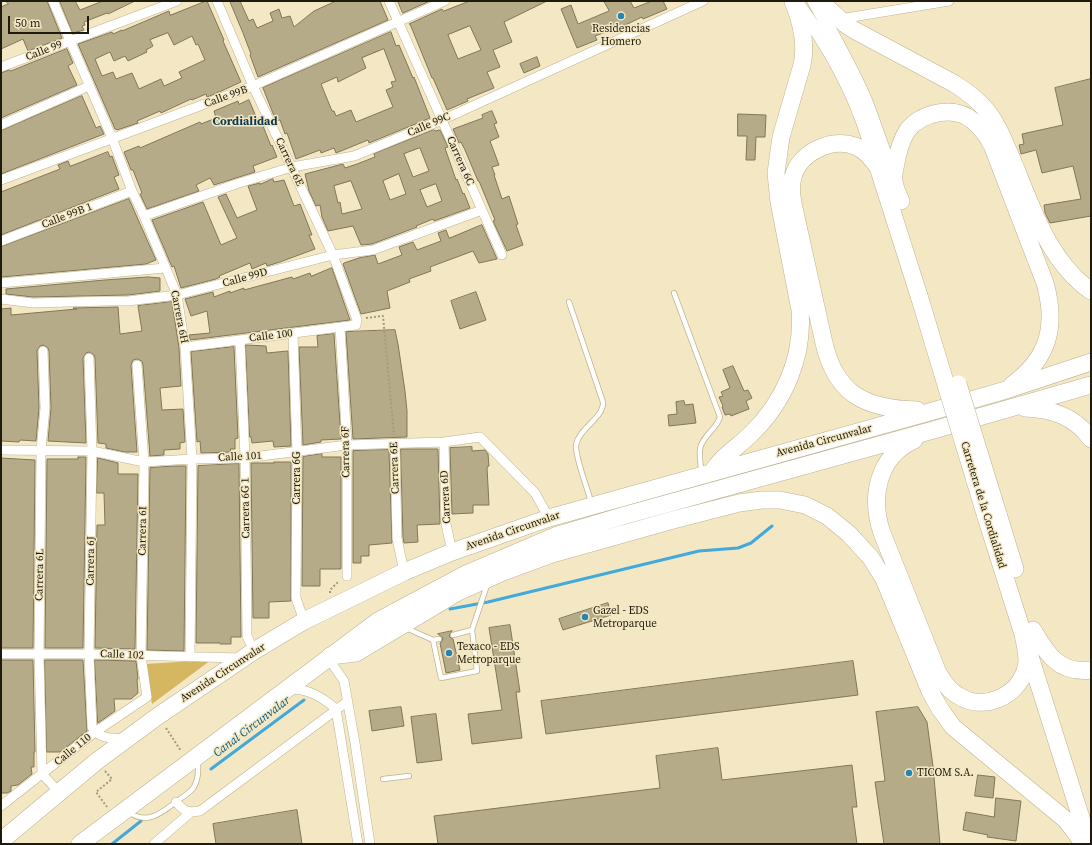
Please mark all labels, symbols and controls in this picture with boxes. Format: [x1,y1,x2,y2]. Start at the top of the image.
scale bar [10,8,91,34]
marker: Residencias Homero [616,11,626,21]
text: 50 m [15,15,41,31]
place label: Residencias Homero [592,22,650,48]
street label: Calle 99 [24,38,64,64]
street label: Calle 99B [203,83,249,111]
street label: Calle 99C [406,110,452,140]
district label: Cordialidad [212,115,278,129]
street label: Carrera 6C [443,134,477,188]
street label: Carrera 6E [272,136,306,188]
street label: Calle 99B 1 [40,200,94,232]
street label: Calle 99D [221,266,269,290]
street label: Carrera 6H [167,289,191,345]
street label: Calle 100 [248,327,294,345]
street label: Avenida Circunvalar [774,422,874,460]
street label: Carrera 6F [339,426,353,478]
street label: Carretera de la Cordialidad [957,440,1009,570]
street label: Carrera 6E [387,442,403,494]
street label: Calle 101 [218,449,262,465]
street label: Carrera 6G [290,452,304,504]
street label: Carrera 6D [438,470,454,524]
street label: Carrera 6G 1 [239,477,253,539]
street label: Carrera 6I [136,506,150,556]
street label: Avenida Circunvalar [464,509,562,553]
street label: Carrera 6J [84,536,98,586]
street label: Carrera 6L [33,549,47,601]
place label: Gazel - EDS Metroparque [593,604,657,630]
marker: Gazel - EDS Metroparque [580,612,590,622]
street label: Avenida Circunvalar [178,640,268,706]
place label: Texaco - EDS Metroparque [457,640,521,666]
street label: Calle 102 [100,648,144,662]
marker: Texaco - EDS Metroparque [444,648,454,658]
water label: Canal Circunvalar [211,693,293,761]
street label: Calle 110 [52,731,94,769]
place label: TICOM S.A. [917,766,974,780]
marker: TICOM S.A. [904,768,914,778]

